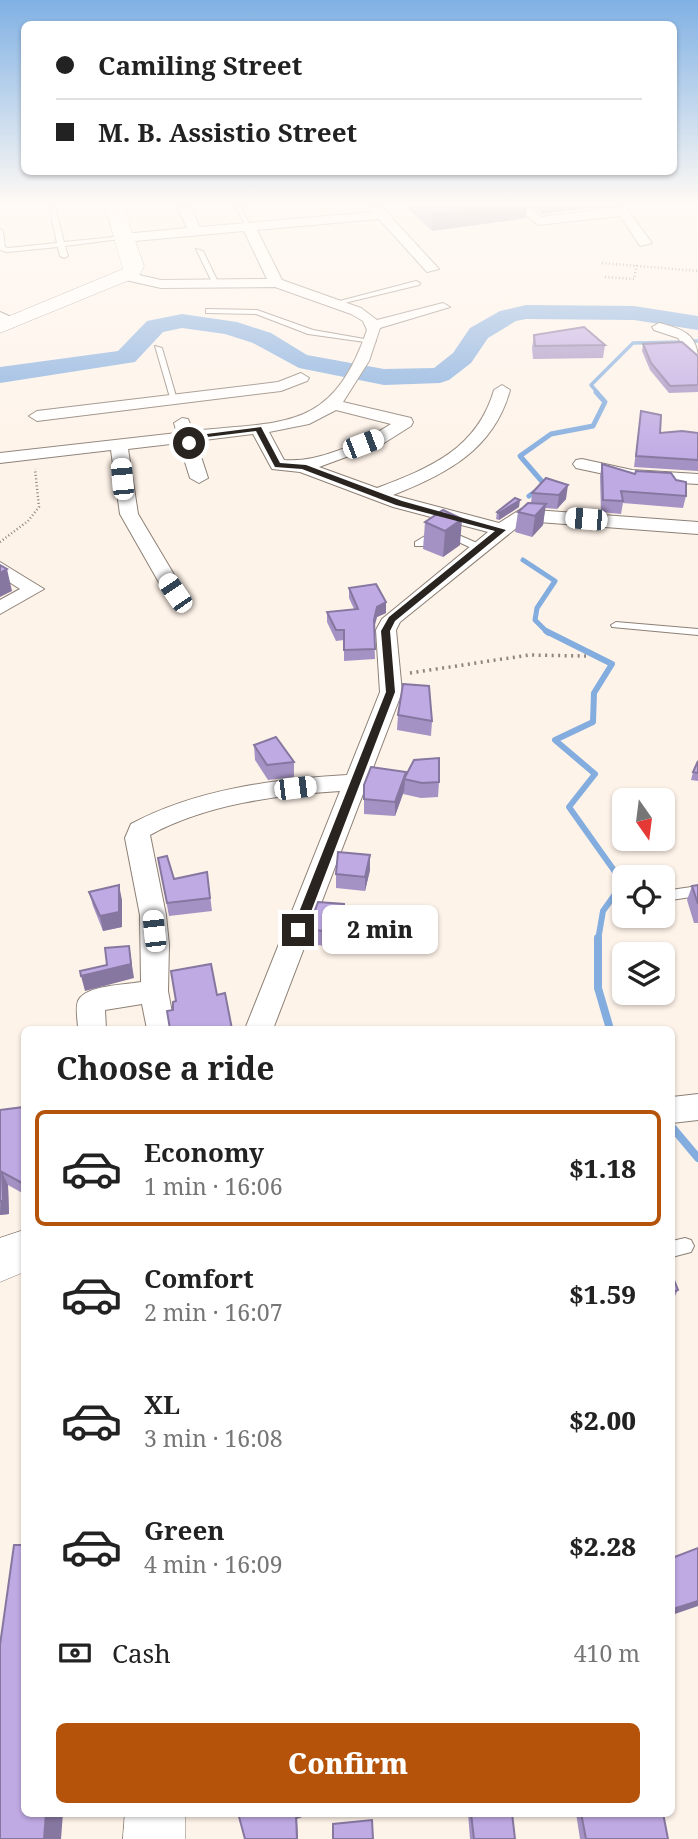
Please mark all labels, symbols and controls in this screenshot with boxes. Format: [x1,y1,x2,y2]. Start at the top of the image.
text: Camiling Street [98,47,302,83]
text: M. B. Assistio Street [98,114,357,150]
route start [173,427,205,459]
car [340,427,387,461]
car [110,457,135,501]
car [565,507,608,531]
car [155,570,196,616]
car [273,775,318,801]
north arrow [612,788,676,850]
map controls [612,788,675,1005]
button: locate [612,865,675,928]
callout: 2 min [322,906,438,954]
car [142,909,167,953]
text: 2 min [347,913,413,945]
route end [282,914,314,946]
button: layers [612,942,675,1005]
text: Choose a ride [56,1046,275,1089]
text: Economy [144,1134,264,1170]
icon: car [60,1137,123,1200]
text: $1.18 [569,1150,636,1186]
text: 1 min · 16:06 [144,1170,282,1202]
text: Comfort [144,1260,254,1296]
icon: car [60,1263,123,1326]
text: $1.59 [569,1276,636,1312]
text: 2 min · 16:07 [144,1296,282,1328]
text: XL [144,1386,180,1422]
icon: car [60,1389,123,1452]
text: $2.00 [569,1402,636,1438]
text: 3 min · 16:08 [144,1422,282,1454]
text: Green [144,1512,225,1548]
icon: car [60,1515,123,1578]
text: $2.28 [569,1528,636,1564]
text: 4 min · 16:09 [144,1548,282,1580]
icon: cash [56,1634,94,1672]
text: Cash [112,1635,171,1671]
text: 410 m [574,1637,640,1669]
button: Confirm [56,1723,640,1803]

